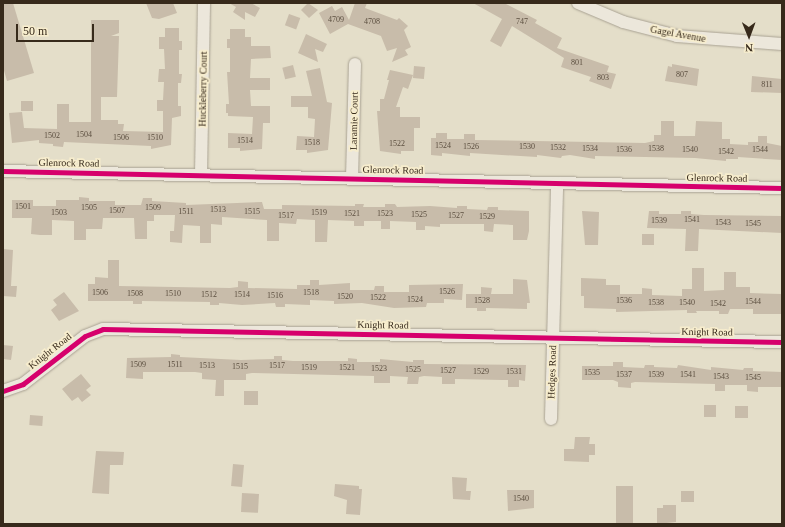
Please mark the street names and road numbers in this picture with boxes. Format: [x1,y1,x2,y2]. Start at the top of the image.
street label: Gagel Avenue [649,23,707,45]
street label: Huckleberry Court [196,51,210,127]
street label: Laramie Court [347,92,361,150]
street label: Glenrock Road [38,156,100,170]
street label: Glenrock Road [362,163,424,177]
street label: Glenrock Road [686,171,748,185]
street label: Knight Road [357,319,409,331]
street label: Knight Road [681,326,733,338]
street label: Knight Road [26,330,74,372]
street label: Hedges Road [545,345,559,399]

